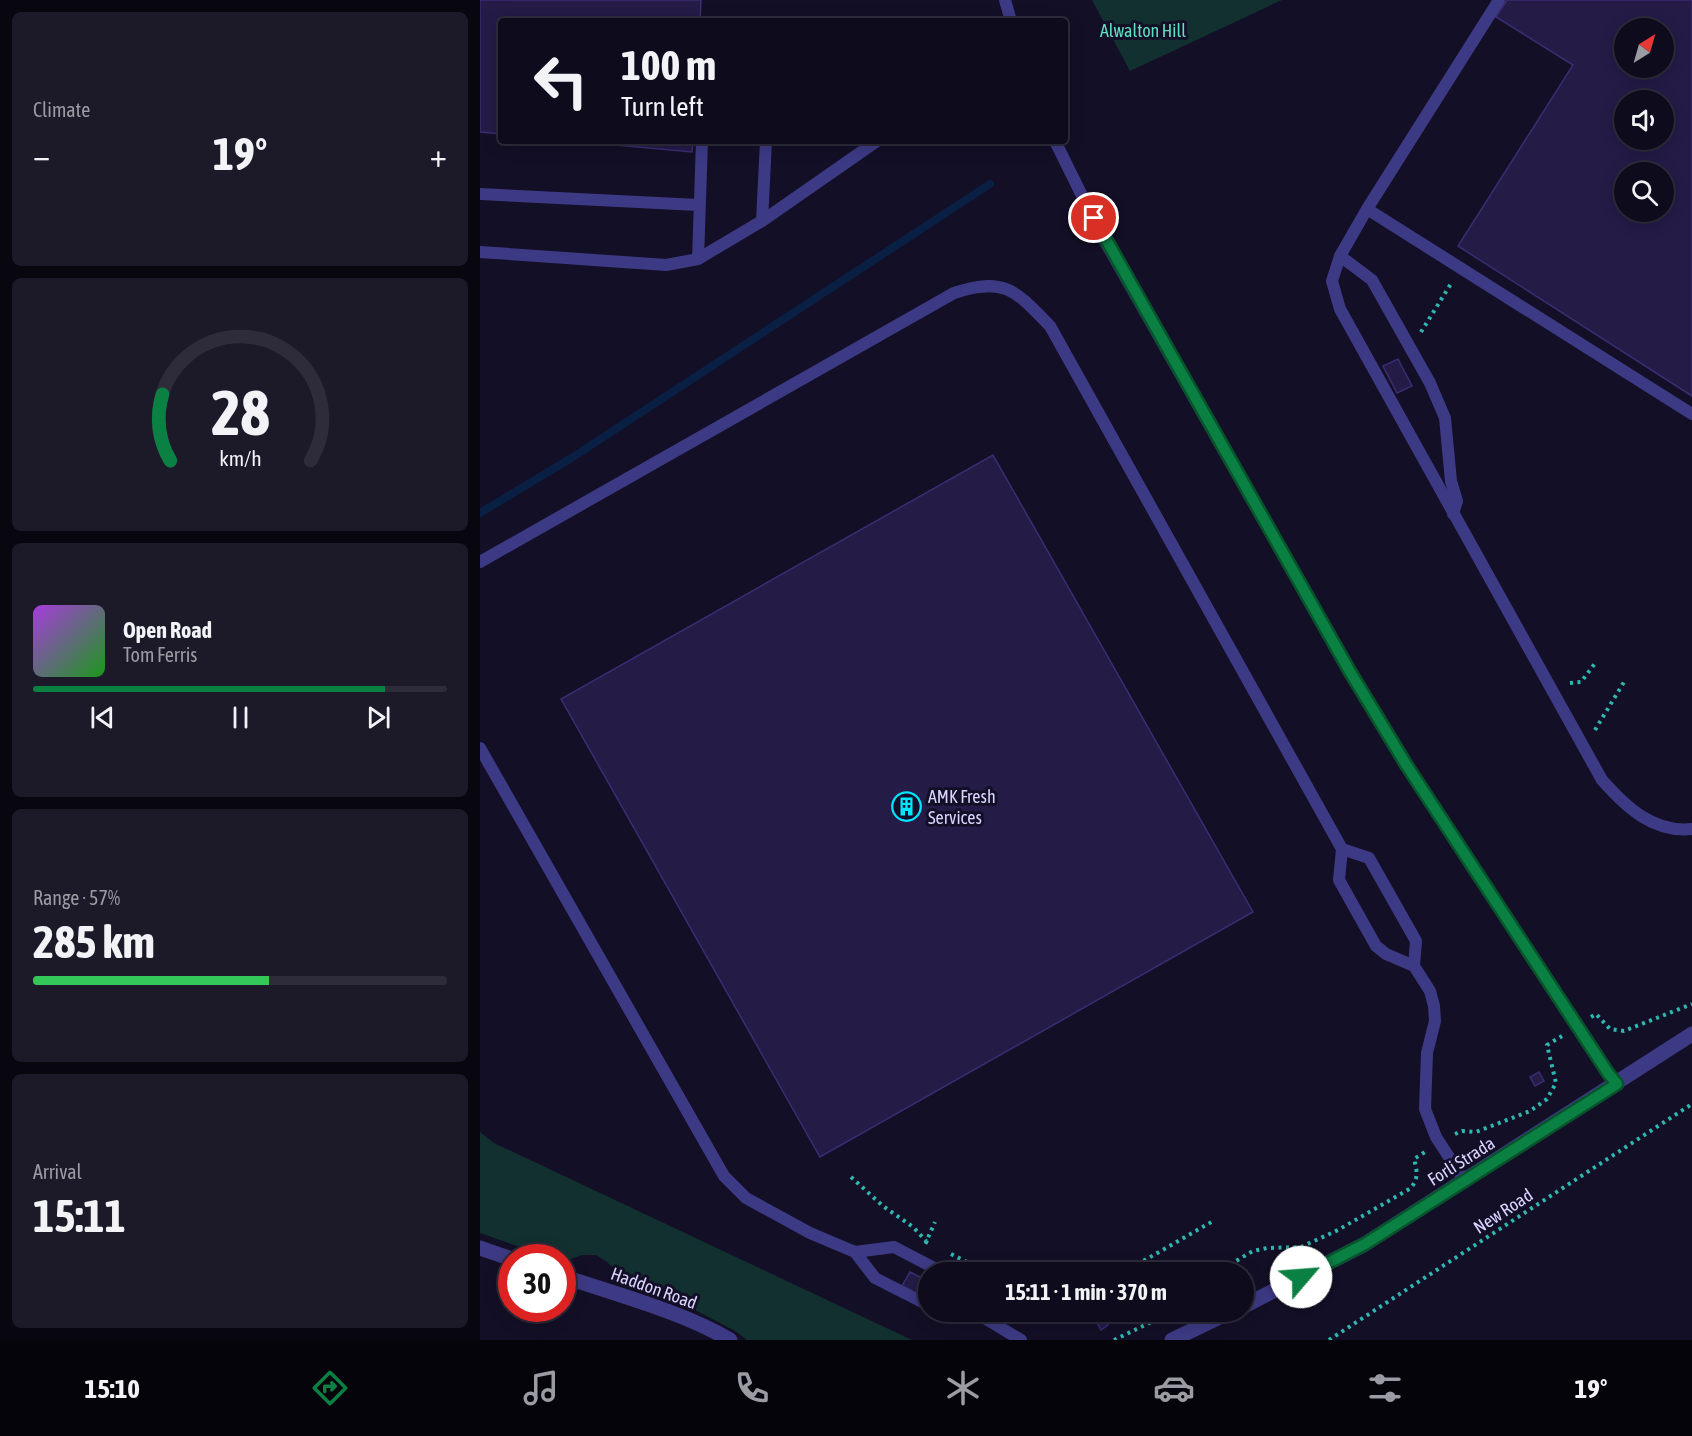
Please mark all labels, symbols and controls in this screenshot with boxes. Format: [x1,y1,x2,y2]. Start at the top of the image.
north arrow [1614,18,1674,78]
map controls [1614,18,1674,222]
park label: Alwalton Hill [1100,20,1186,41]
text: 100 m [621,41,716,89]
icon: left [522,42,600,120]
button: sound [1614,90,1674,150]
text: Turn left [621,91,704,122]
text: Climate [33,98,90,121]
text: 19° [213,128,267,180]
text: − [33,136,50,174]
text: + [430,136,447,174]
button: search [1614,162,1674,222]
pin [1068,192,1119,243]
icon: arrive [1077,201,1110,234]
text: 28 [211,378,269,449]
text: km/h [219,447,261,472]
text: Open Road [123,617,212,643]
text: Tom Ferris [123,643,197,666]
icon: previous [86,701,119,734]
icon: pause [224,701,257,734]
icon: next [362,701,395,734]
place label: AMK Fresh Services [928,786,996,828]
building icon: AMK Fresh Services [891,790,923,822]
text: Range · 57% [33,886,120,909]
text: 285 km [33,916,155,968]
street label: Forli Strada [1424,1132,1498,1190]
text: Arrival [33,1160,82,1183]
street label: New Road [1470,1184,1536,1238]
text: 15:11 [33,1190,126,1242]
speed limit sign: 30 [498,1244,576,1322]
position arrow [1269,1245,1333,1309]
street label: Haddon Road [608,1263,700,1313]
text: 15:11 · 1 min · 370 m [1005,1279,1167,1305]
icon: directions [309,1367,351,1409]
icon: music [520,1367,562,1409]
icon: phone [731,1367,773,1409]
icon: climate [942,1367,984,1409]
icon: car [1153,1367,1195,1409]
icon: filters [1364,1367,1406,1409]
text: 15:10 [84,1373,140,1404]
text: 19° [1575,1373,1607,1404]

